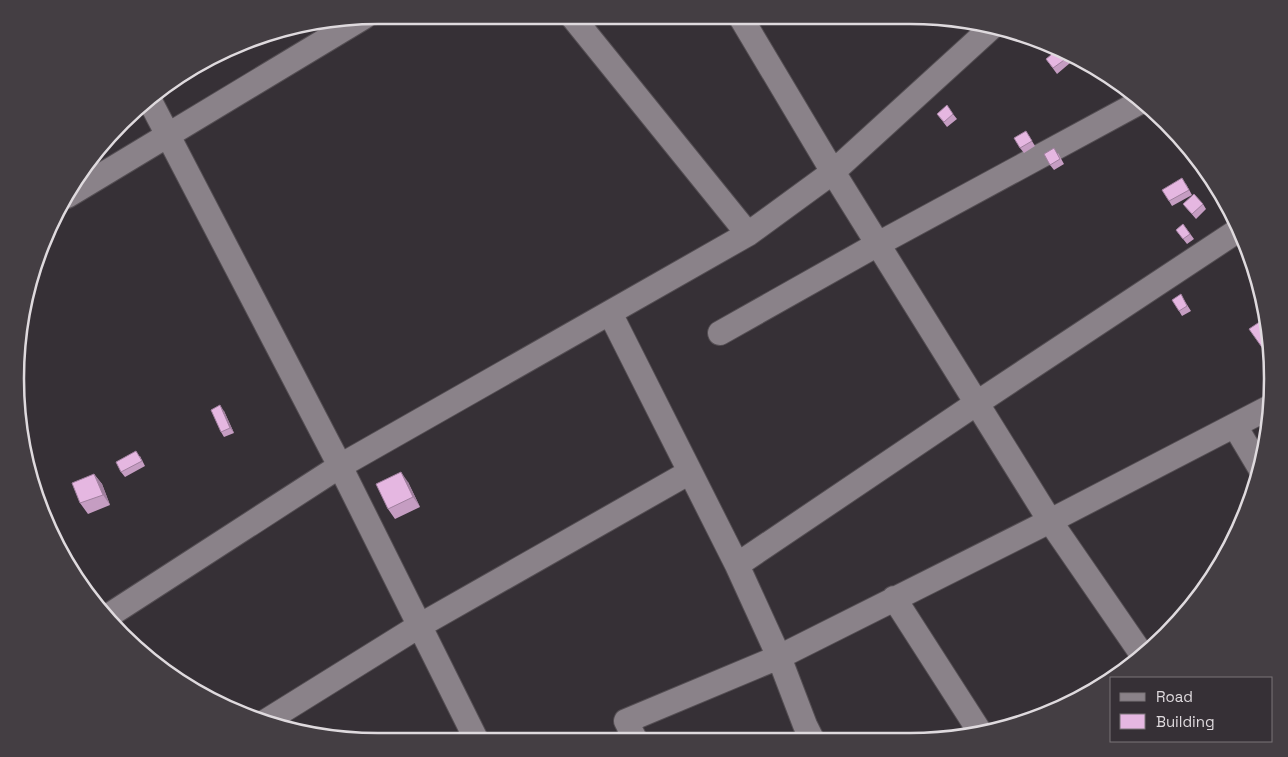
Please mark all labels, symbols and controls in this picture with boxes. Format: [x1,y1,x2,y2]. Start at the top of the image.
legend [1110,677,1273,742]
text: Road [1156,687,1193,706]
text: Building [1156,712,1215,731]

